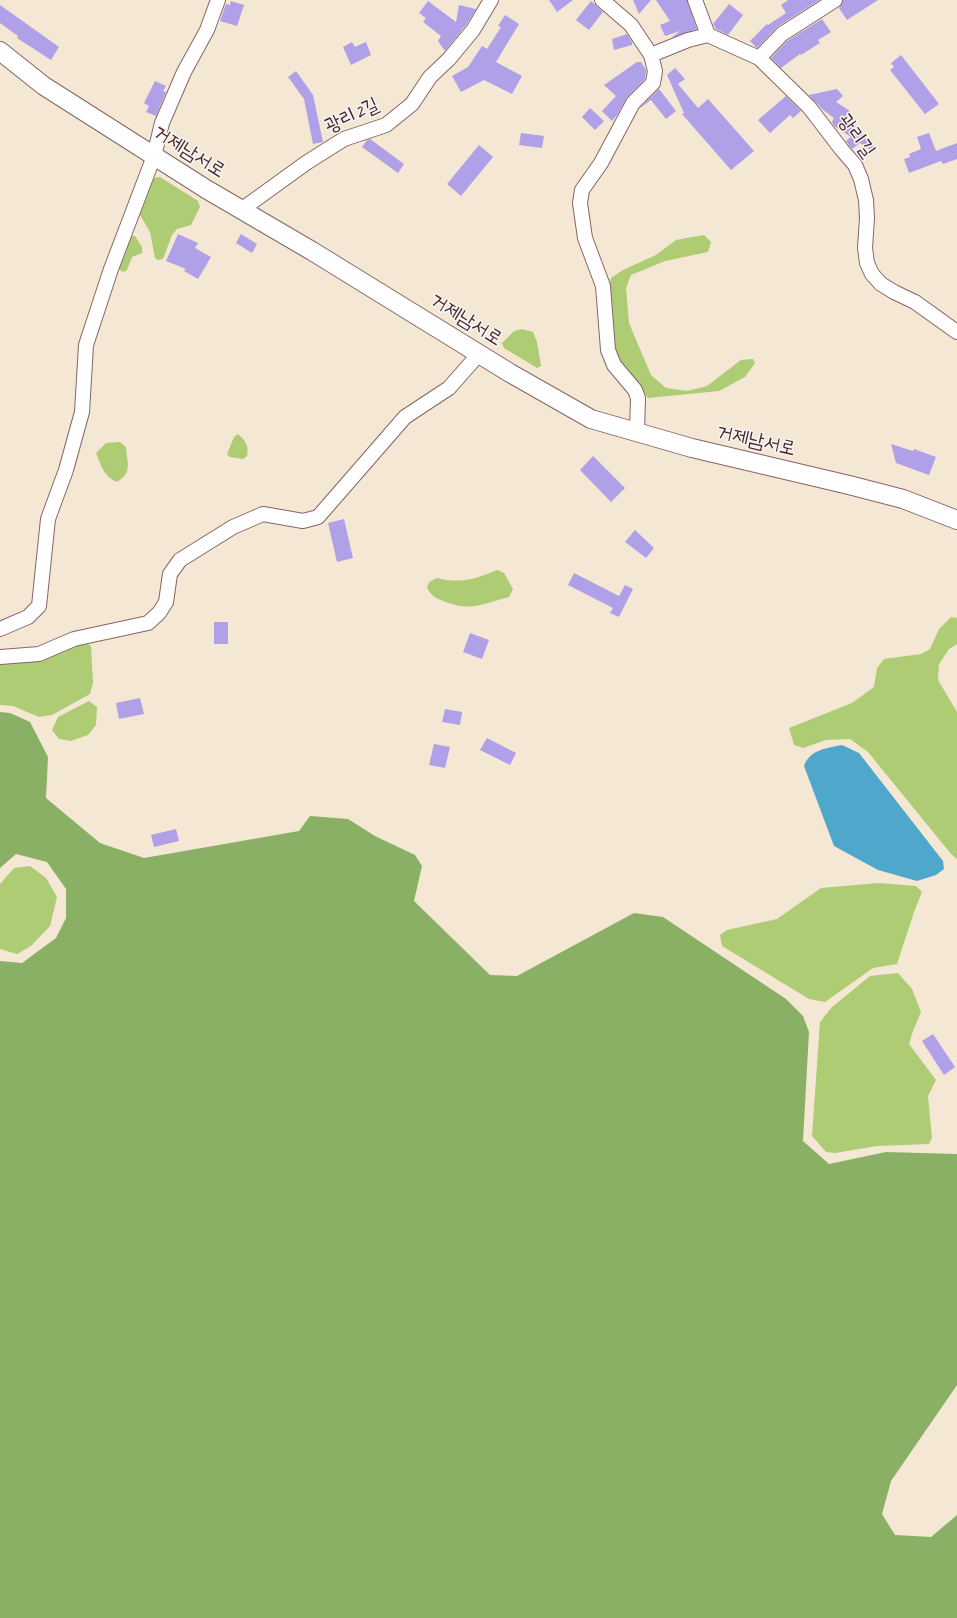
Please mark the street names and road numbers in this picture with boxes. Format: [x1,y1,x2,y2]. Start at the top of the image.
street label: 광리2길 [321,93,383,139]
street label: 광리길 [832,109,880,163]
street label: 거제남서로 [149,121,229,183]
street label: 거제남서로 [426,289,506,351]
street label: 거제남서로 [714,420,798,462]

